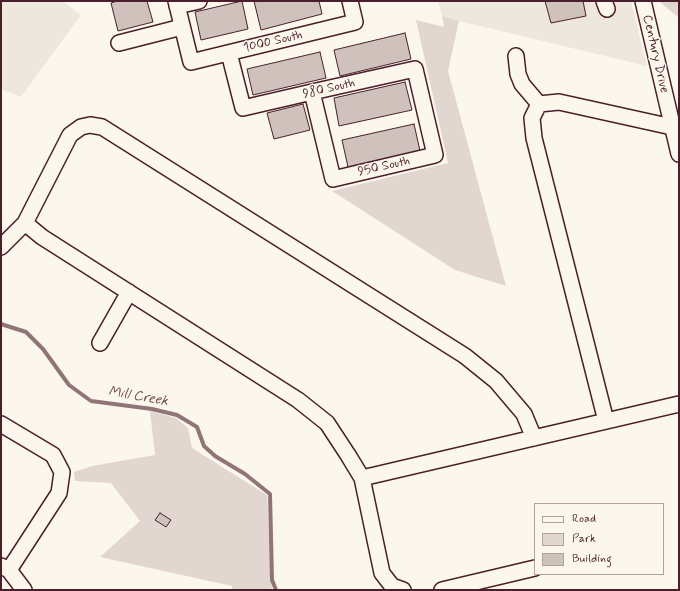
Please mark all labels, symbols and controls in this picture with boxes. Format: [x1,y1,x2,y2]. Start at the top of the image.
street label: Century Drive [638,13,672,95]
street label: 1000 South [242,28,304,56]
street label: 980 South [301,75,357,103]
street label: 950 South [356,153,412,181]
water label: Mill Creek [107,383,169,411]
legend [534,503,664,575]
text: Road [572,511,596,527]
text: Park [572,531,596,547]
text: Building [572,551,612,567]

